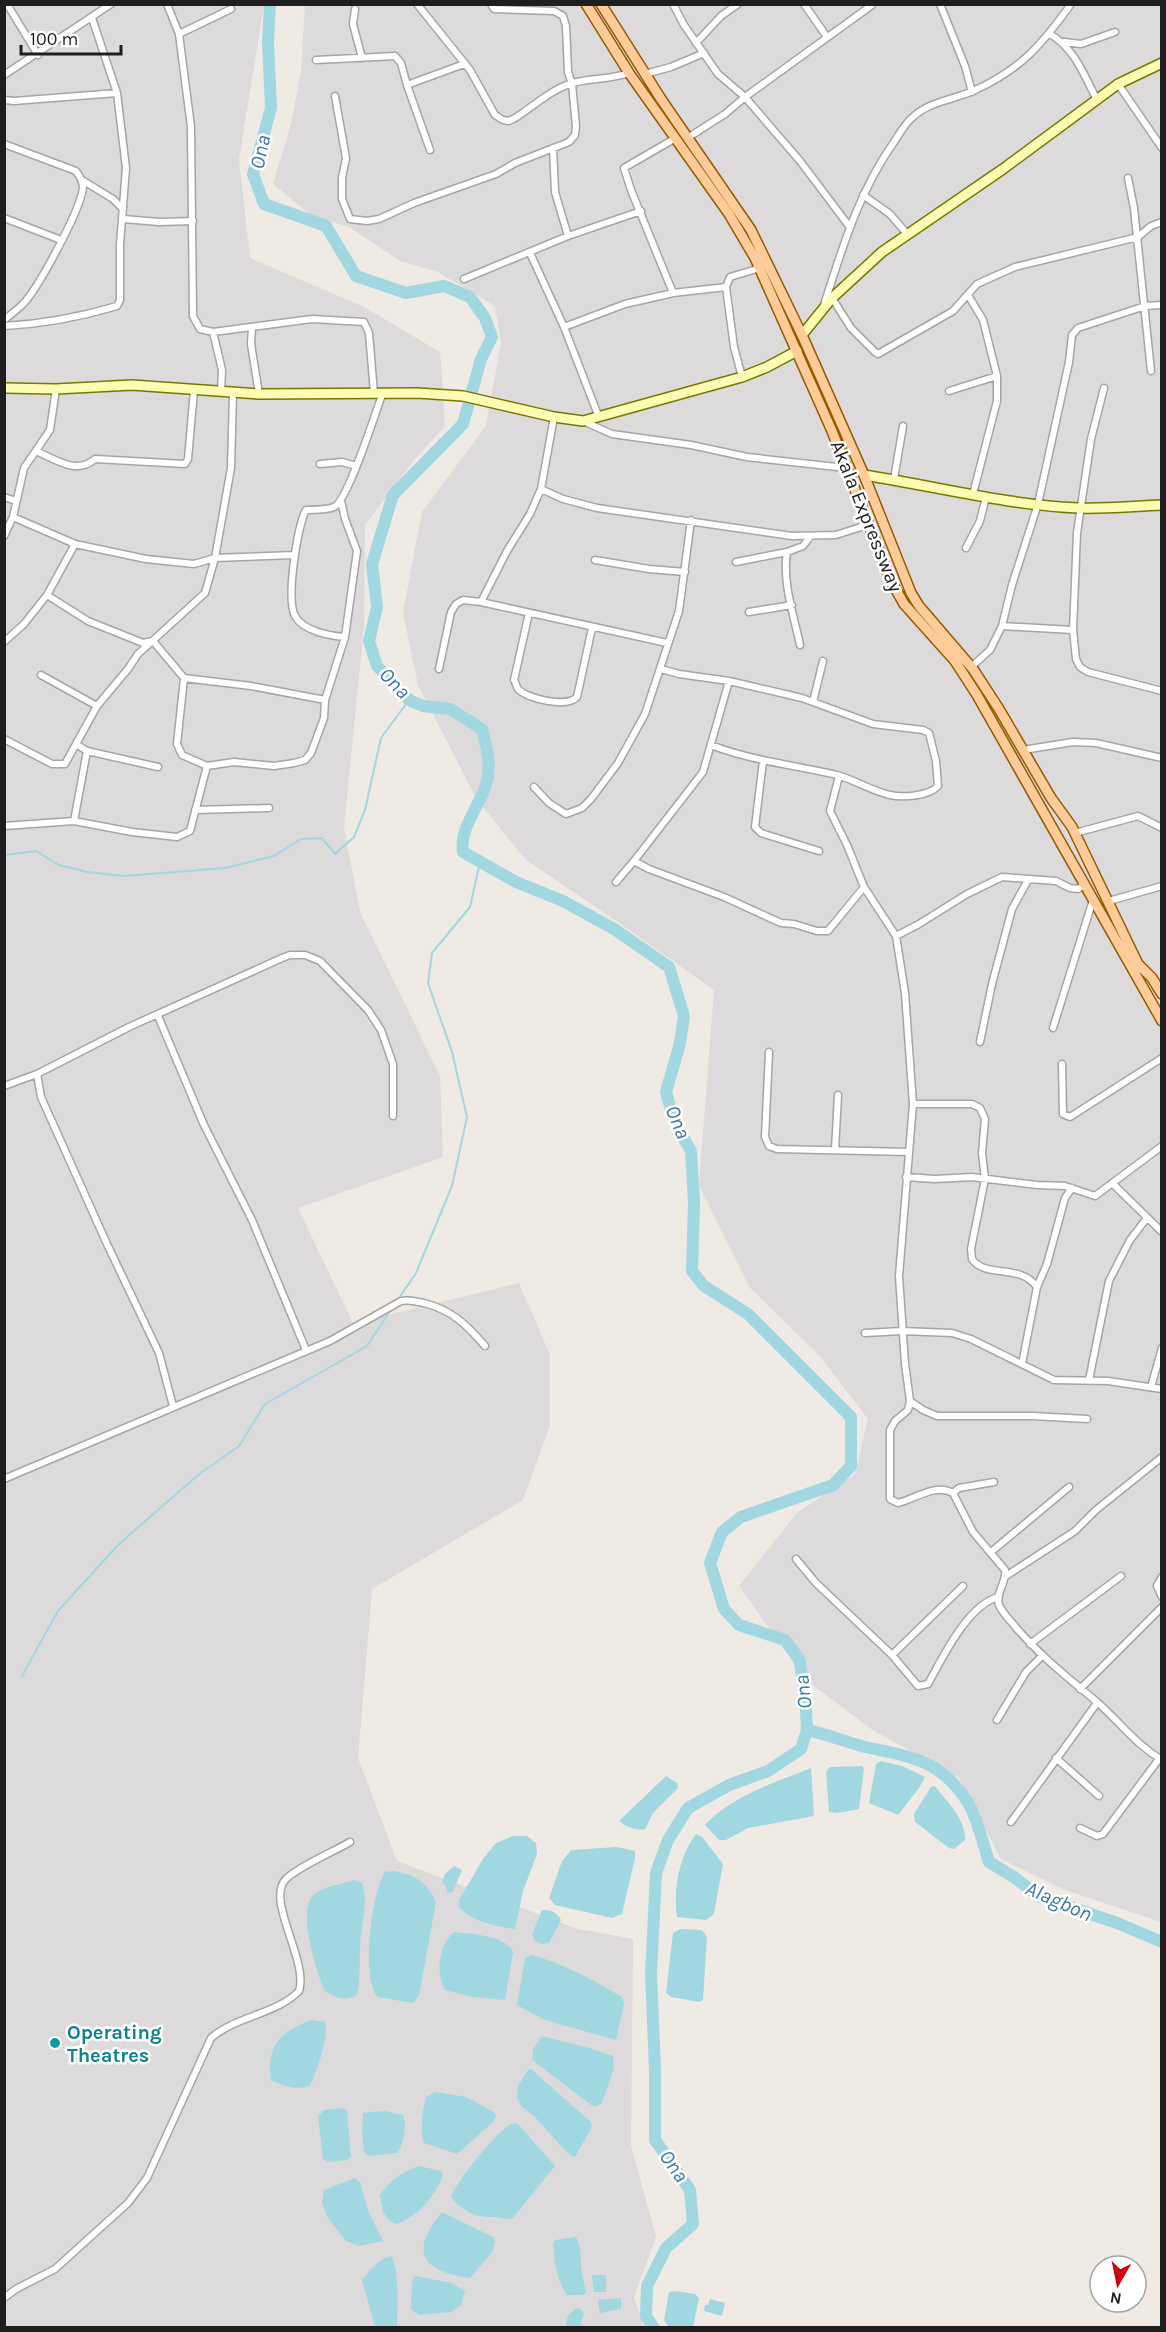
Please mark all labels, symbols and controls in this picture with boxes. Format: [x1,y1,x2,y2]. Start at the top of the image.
scale bar [21,18,122,56]
text: 100 m [30,28,78,50]
water label: Ona [245,133,275,171]
street label: Akala Expressway [826,437,907,595]
water label: Ona [374,662,416,704]
water label: Ona [660,1102,696,1142]
water label: Ona [789,1674,817,1710]
water label: Alagbon [1022,1876,1096,1926]
place label: Operating Theatres [67,2021,162,2067]
marker: Operating Theatres [48,2036,62,2050]
water label: Ona [654,2145,694,2187]
north arrow [1088,2254,1148,2314]
text: N [1109,2288,1123,2309]

